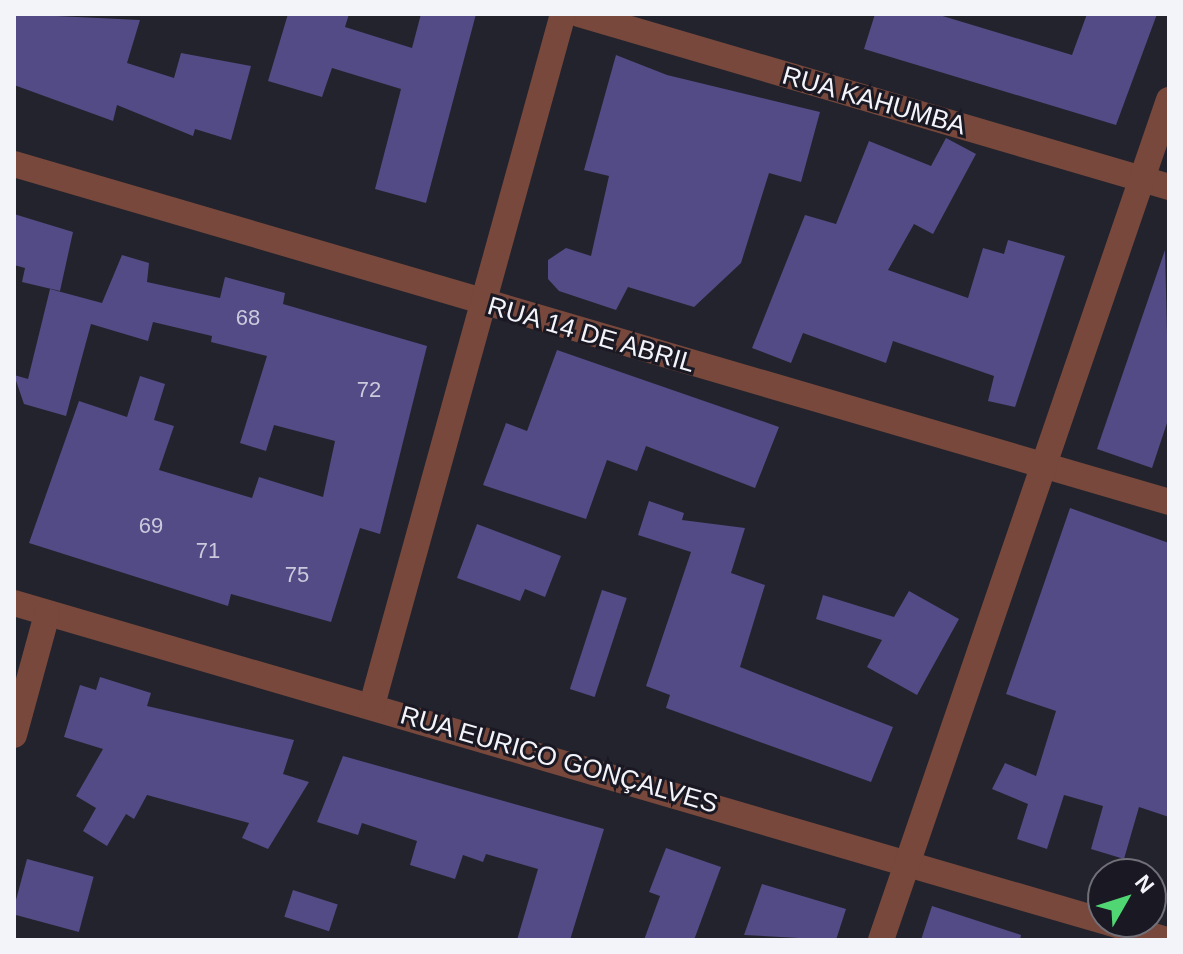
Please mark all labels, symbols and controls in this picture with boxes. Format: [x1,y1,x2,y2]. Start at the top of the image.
street label: RUA KAHUMBA [778,60,970,142]
street label: RUA 14 DE ABRIL [483,290,699,380]
house number: 68 [236,305,260,331]
house number: 72 [357,377,381,403]
house number: 69 [139,513,163,539]
house number: 71 [196,538,220,564]
house number: 75 [285,562,309,588]
street label: RUA EURICO GONÇALVES [396,699,722,821]
north arrow [1087,858,1167,938]
text: N [1130,870,1159,898]

